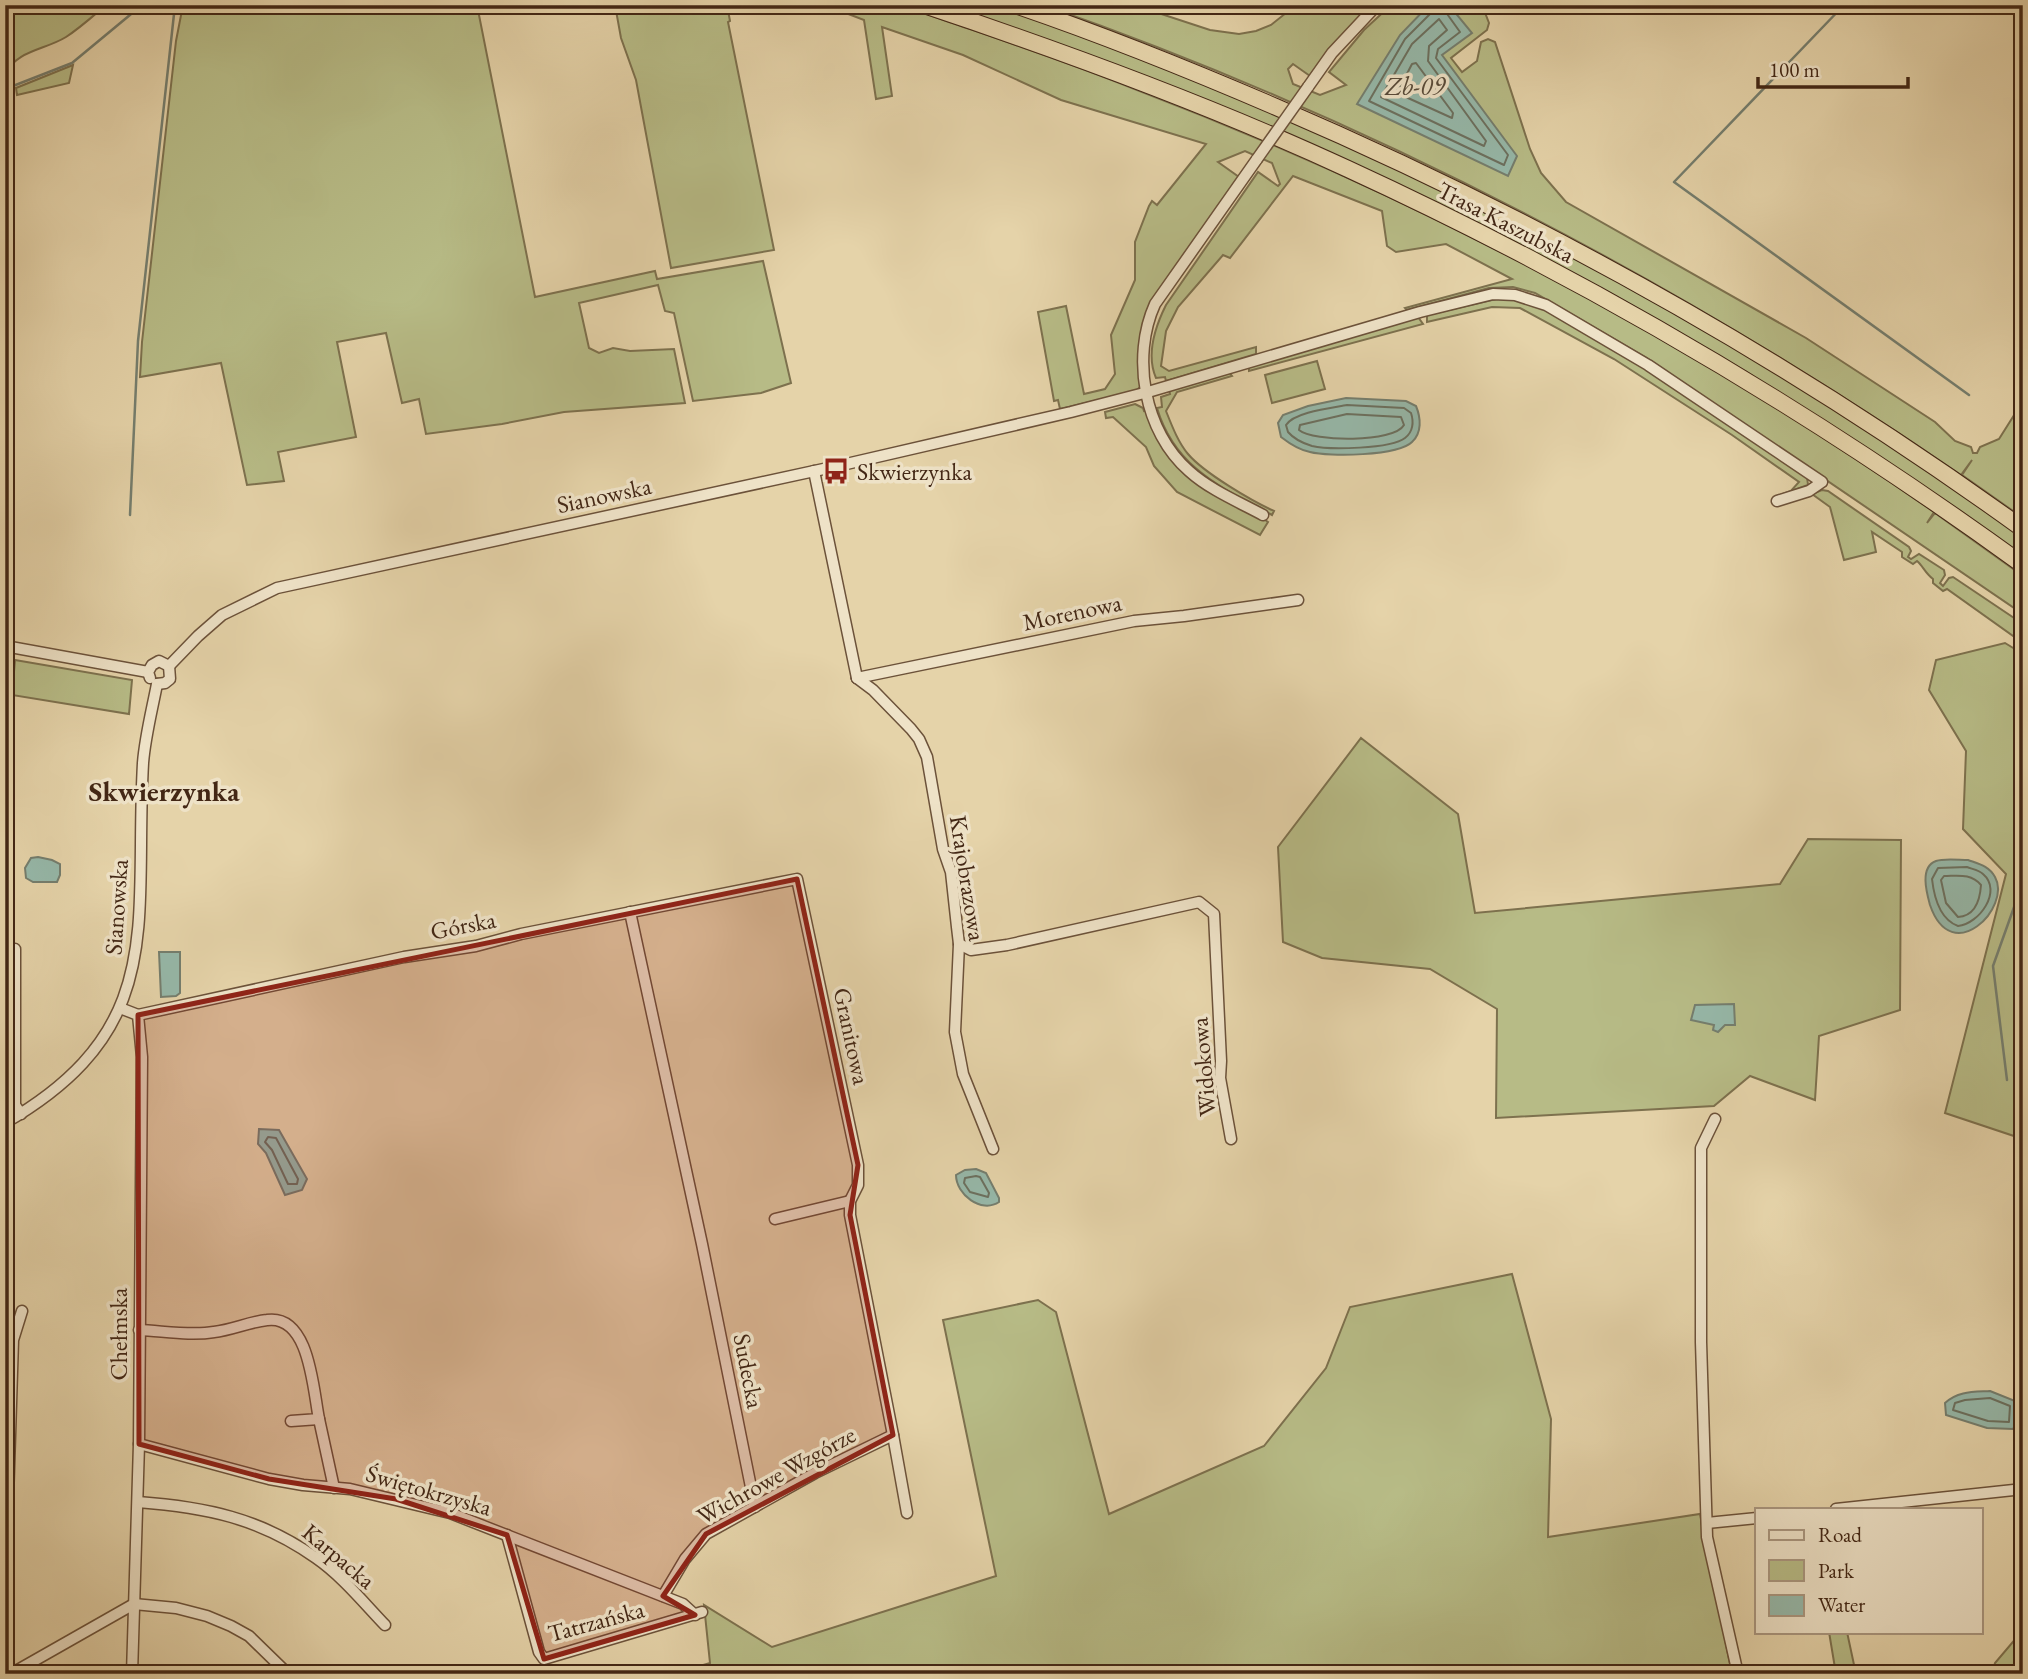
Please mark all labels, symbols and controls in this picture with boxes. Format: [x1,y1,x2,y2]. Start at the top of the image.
scale bar [1758,46,1909,90]
text: 100 m [1769,56,1820,83]
water label: Zb-09 [1384,69,1447,103]
street label: Trasa Kaszubska [1432,174,1580,270]
bus stop icon: Skwierzynka [821,456,851,486]
place label: Skwierzynka [857,456,973,487]
street label: Sianowska [554,470,655,520]
street label: Morenowa [1020,586,1125,638]
district label: Skwierzynka [89,773,240,809]
street label: Krajobrazowa [943,813,993,943]
street label: Sianowska [97,858,135,956]
street label: Górska [428,903,499,947]
street label: Granitowa [827,985,877,1088]
street label: Widokowa [1183,1016,1223,1118]
street label: Chełmska [103,1287,134,1380]
street label: Sudecka [727,1331,772,1412]
street label: Wichrowe Wzgórze [691,1419,861,1531]
street label: Świętokrzyska [363,1457,496,1523]
legend [1755,1508,1982,1634]
street label: Karpacka [296,1516,382,1596]
text: Road [1818,1521,1862,1548]
text: Park [1818,1557,1855,1584]
text: Water [1818,1591,1865,1618]
street label: Tatrzańska [544,1593,648,1649]

